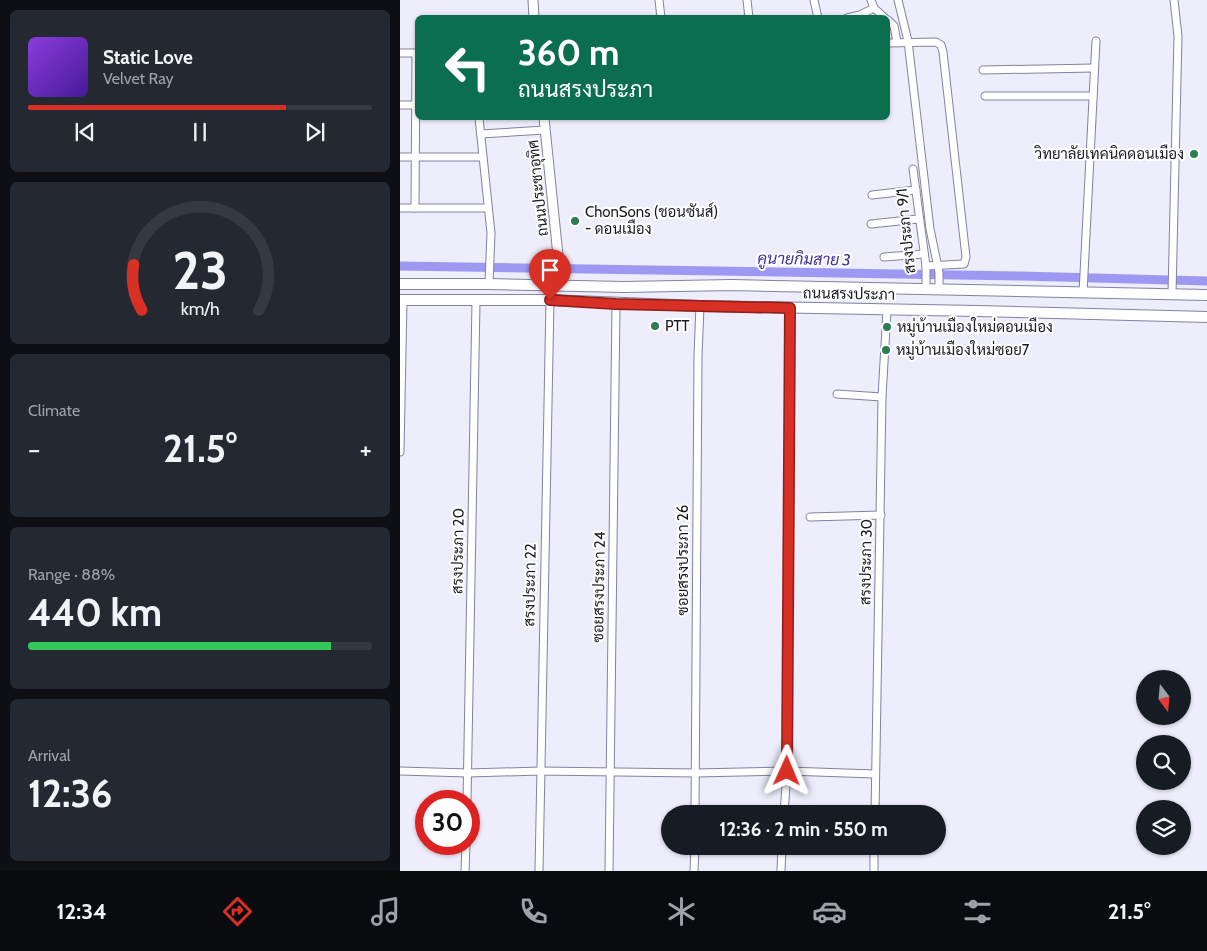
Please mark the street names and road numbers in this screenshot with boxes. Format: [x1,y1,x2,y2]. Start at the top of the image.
street label: ถนนประชาอุทิศ [524,139,554,237]
street label: สรงประภา 9/1 [893,188,919,274]
street label: ถนนสรงประภา [803,284,895,304]
street label: ซอยสรงประภา 26 [674,505,692,615]
street label: สรงประภา 20 [448,508,468,594]
street label: สรงประภา 30 [856,519,876,605]
street label: ซอยสรงประภา 24 [589,531,609,643]
street label: สรงประภา 22 [520,543,540,627]

